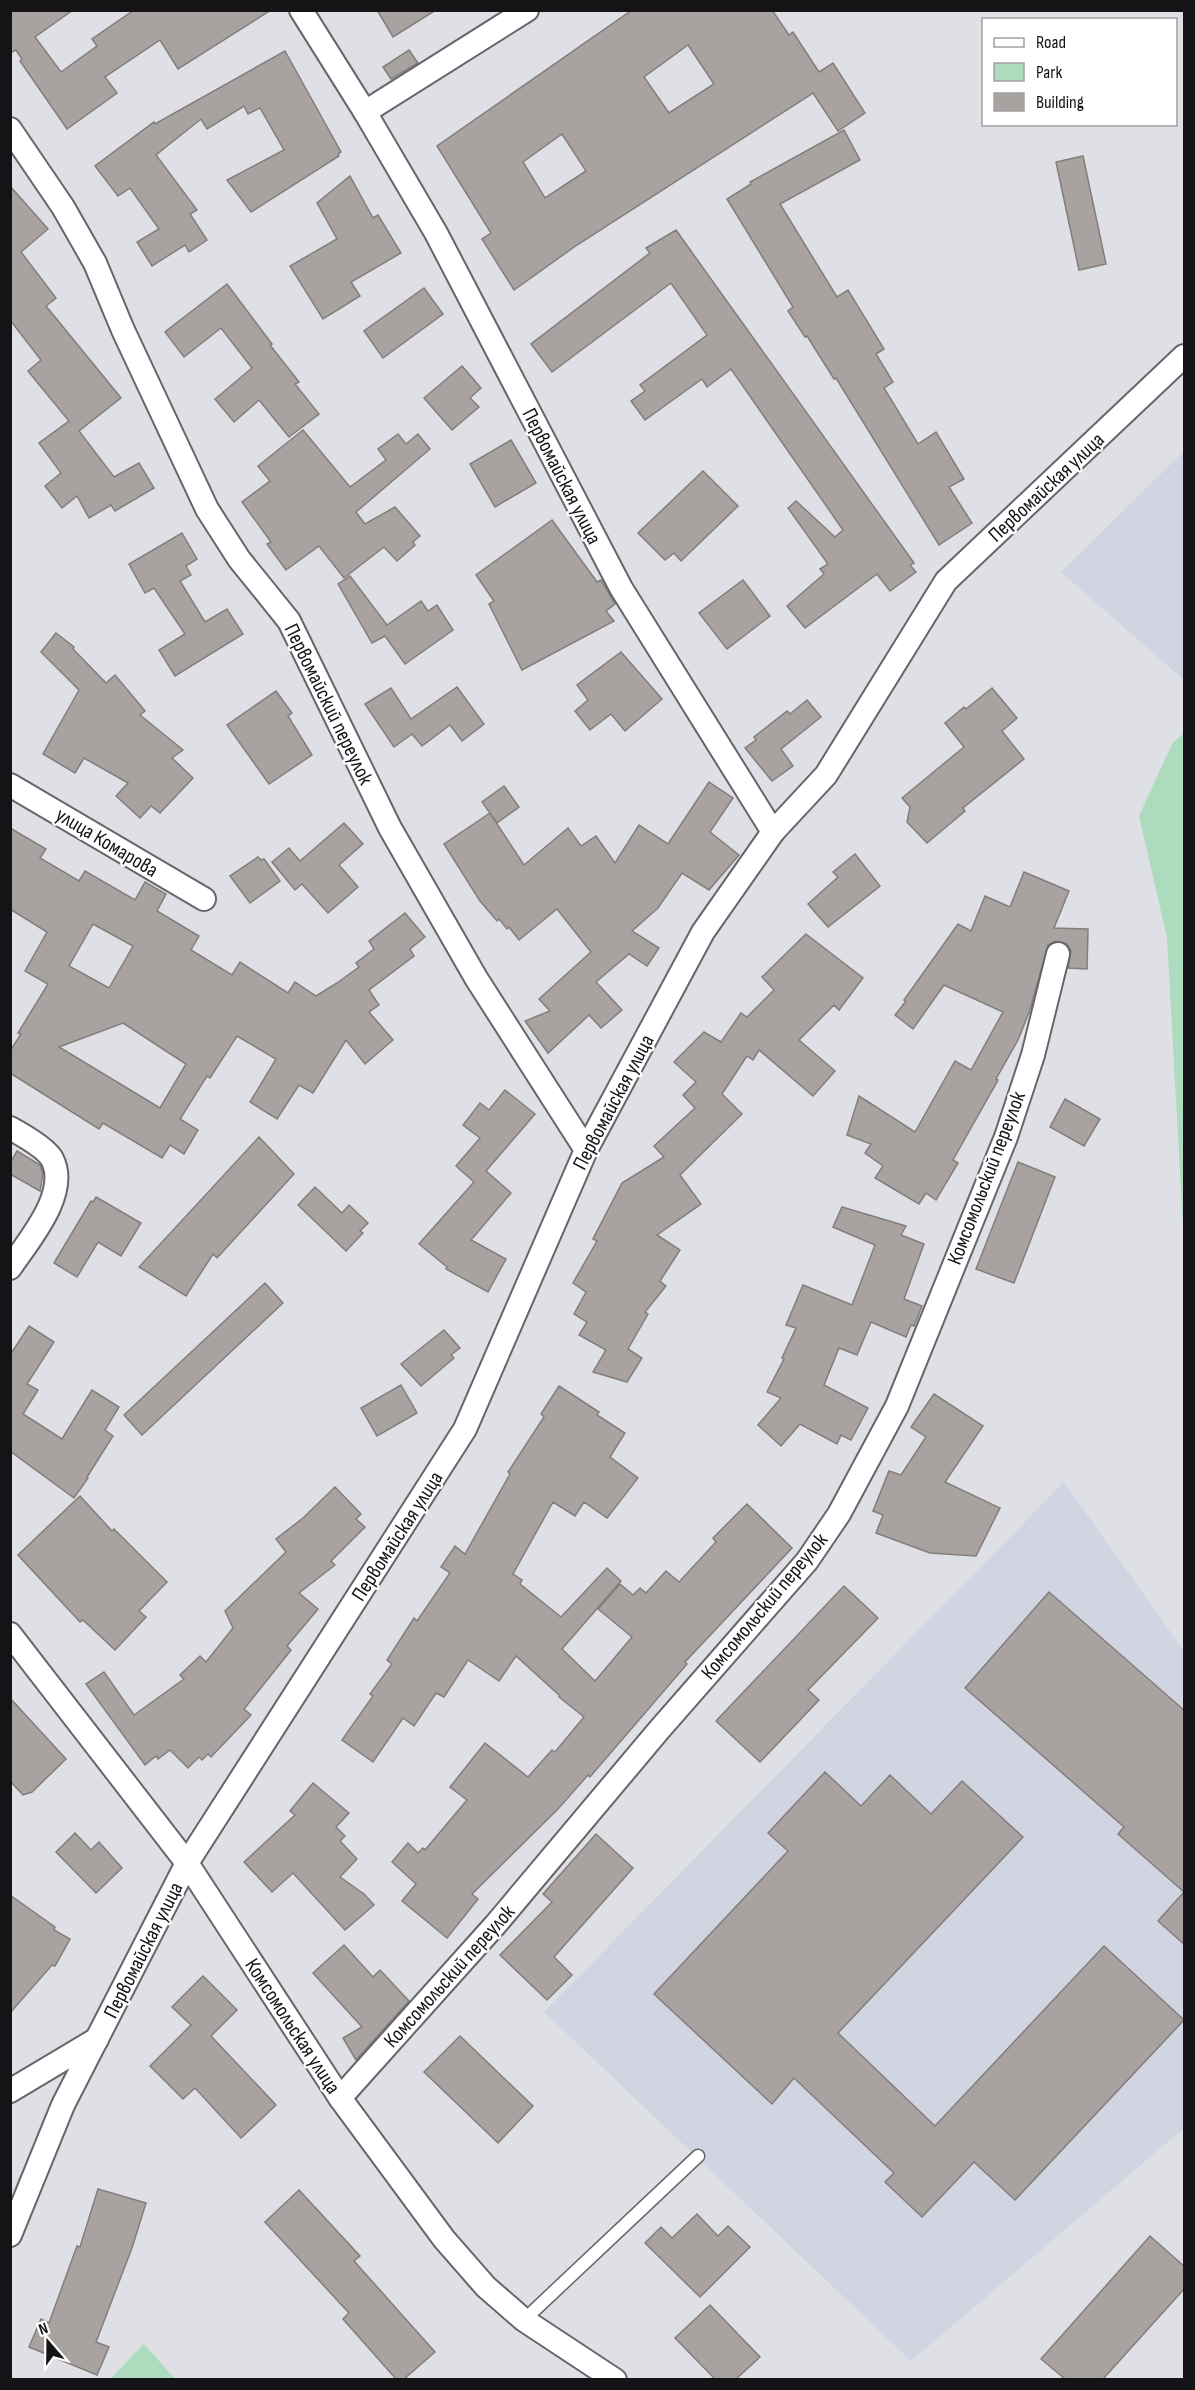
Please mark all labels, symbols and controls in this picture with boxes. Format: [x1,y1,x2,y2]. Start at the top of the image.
legend [982,18,1177,126]
text: Road [1036,32,1066,53]
text: Park [1036,62,1062,83]
text: Building [1036,92,1084,113]
street label: Первомайская улица [517,404,607,548]
street label: Первомайская улица [983,427,1109,547]
street label: Первомайский переулок [279,620,378,789]
street label: улица Комарова [51,802,162,883]
street label: Первомайская улица [567,1030,660,1174]
street label: Комсомольский переулок [942,1088,1031,1268]
street label: Первомайская улица [346,1467,449,1606]
street label: Комсомольский переулок [696,1528,833,1685]
street label: Первомайская улица [98,1878,188,2022]
street label: Комсомольский переулок [379,1900,520,2053]
street label: Комсомольская улица [240,1954,346,2099]
north arrow [18,2312,78,2372]
text: N [36,2319,51,2340]

